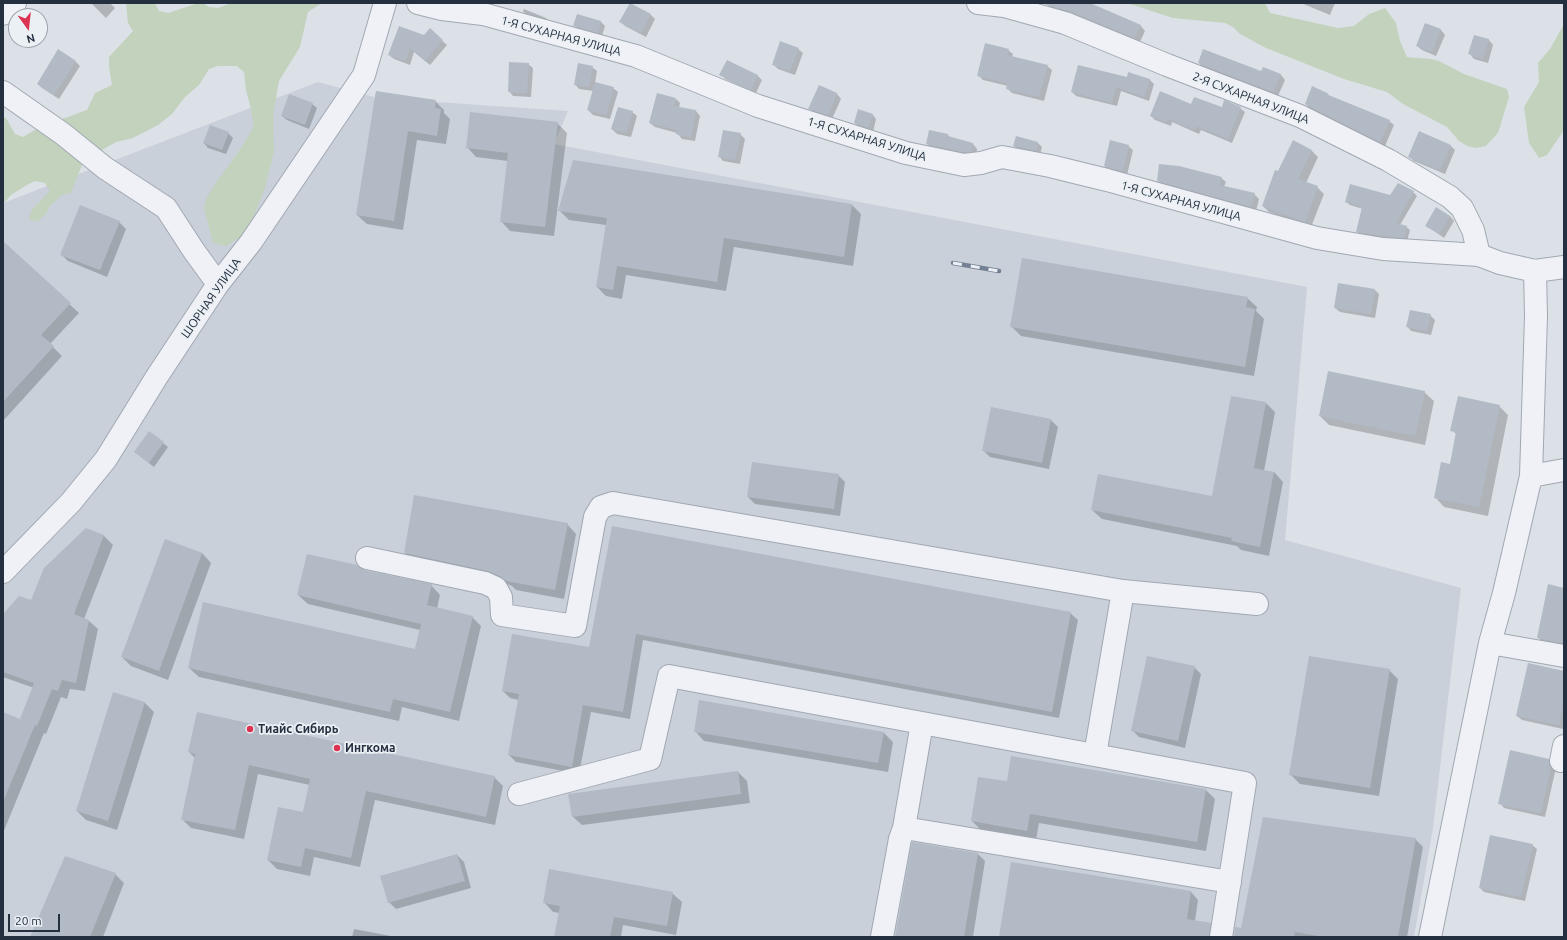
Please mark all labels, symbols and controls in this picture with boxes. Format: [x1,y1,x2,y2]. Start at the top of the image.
north arrow [8,8,48,48]
street label: 1-Я СУХАРНАЯ УЛИЦА [499,13,623,59]
text: N [25,32,36,45]
street label: 2-Я СУХАРНАЯ УЛИЦА [1191,69,1311,127]
street label: 1-Я СУХАРНАЯ УЛИЦА [806,114,928,164]
street label: 1-Я СУХАРНАЯ УЛИЦА [1119,178,1243,224]
street label: ШОРНАЯ УЛИЦА [178,255,244,341]
place label: Тиайс Сибирь [258,722,338,736]
marker: Тиайс Сибирь [245,724,255,734]
place label: Ингкома [345,741,396,755]
marker: Ингкома [332,743,342,753]
scale bar [10,906,62,932]
text: 20 m [15,914,42,927]

